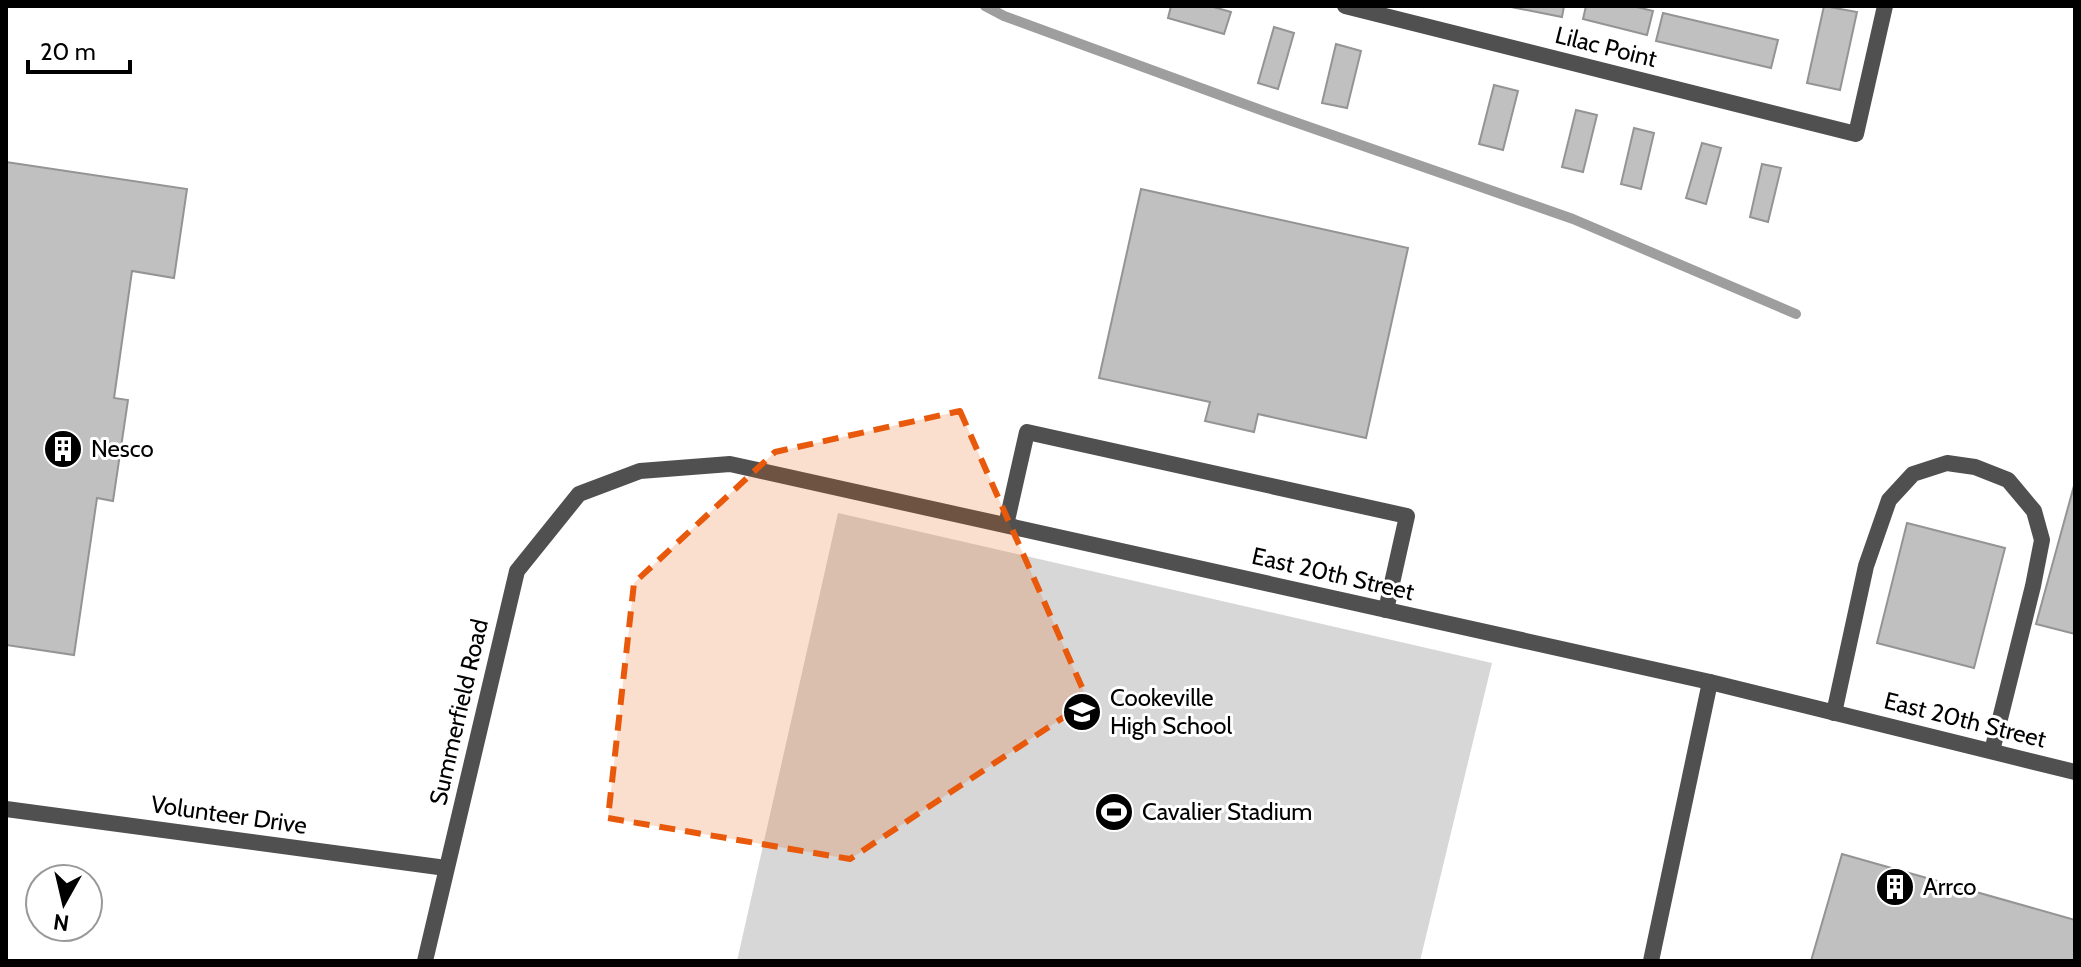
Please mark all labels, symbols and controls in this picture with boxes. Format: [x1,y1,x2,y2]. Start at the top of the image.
street label: Lilac Point [1552,20,1660,73]
scale bar [28,24,130,74]
text: 20 m [40,37,96,66]
building icon: Nesco [42,428,84,470]
place label: Nesco [91,434,154,463]
street label: East 20th Street [1249,541,1417,606]
street label: Summerfield Road [423,616,494,808]
place label: Cookeville High School [1110,683,1232,740]
street label: East 20th Street [1881,685,2049,754]
school or university icon: Cookeville High School [1061,691,1103,733]
street label: Volunteer Drive [149,789,309,840]
sports icon: Cavalier Stadium [1093,791,1135,833]
place label: Cavalier Stadium [1142,797,1312,826]
north arrow [24,863,104,943]
building icon: Arrco [1874,866,1916,908]
place label: Arrco [1923,872,1977,901]
text: N [52,908,71,937]

